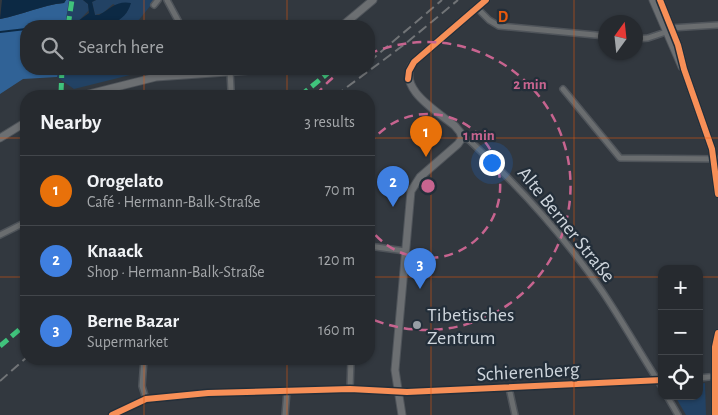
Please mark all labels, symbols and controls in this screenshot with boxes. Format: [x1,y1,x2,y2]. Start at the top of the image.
text: D [498,9,509,25]
north arrow [598,15,643,60]
search box [20,20,375,75]
icon: search [38,34,66,62]
text: Search here [78,38,164,57]
text: 2 min [513,77,547,92]
text: Nearby [40,112,101,133]
text: 3 results [304,114,355,130]
pin: 1 [410,116,442,157]
text: 1 min [463,128,495,143]
your location [479,150,505,176]
street label: Alte Berner Straße [514,163,619,286]
pin: 2 [377,166,409,207]
text: Orogelato [87,172,163,191]
centre of rings [419,177,437,195]
text: 1 [53,182,59,198]
text: 70 m [324,182,355,198]
text: Café · Hermann-Balk-Straße [87,194,260,210]
text: Knaack [87,242,143,261]
pin: 3 [404,248,436,289]
text: 2 [52,252,60,268]
text: 120 m [318,252,355,268]
text: Shop · Hermann-Balk-Straße [87,264,265,280]
map controls [658,265,703,400]
button: + [658,265,703,310]
place label: Tibetisches Zentrum [427,305,514,348]
button: − [658,310,703,355]
text: Berne Bazar [87,312,179,331]
marker: Tibetisches Zentrum [411,319,423,331]
text: 3 [53,322,59,338]
text: 160 m [318,322,355,338]
text: Supermarket [87,334,168,350]
button: locate [658,355,703,400]
street label: Schierenberg [476,359,580,385]

